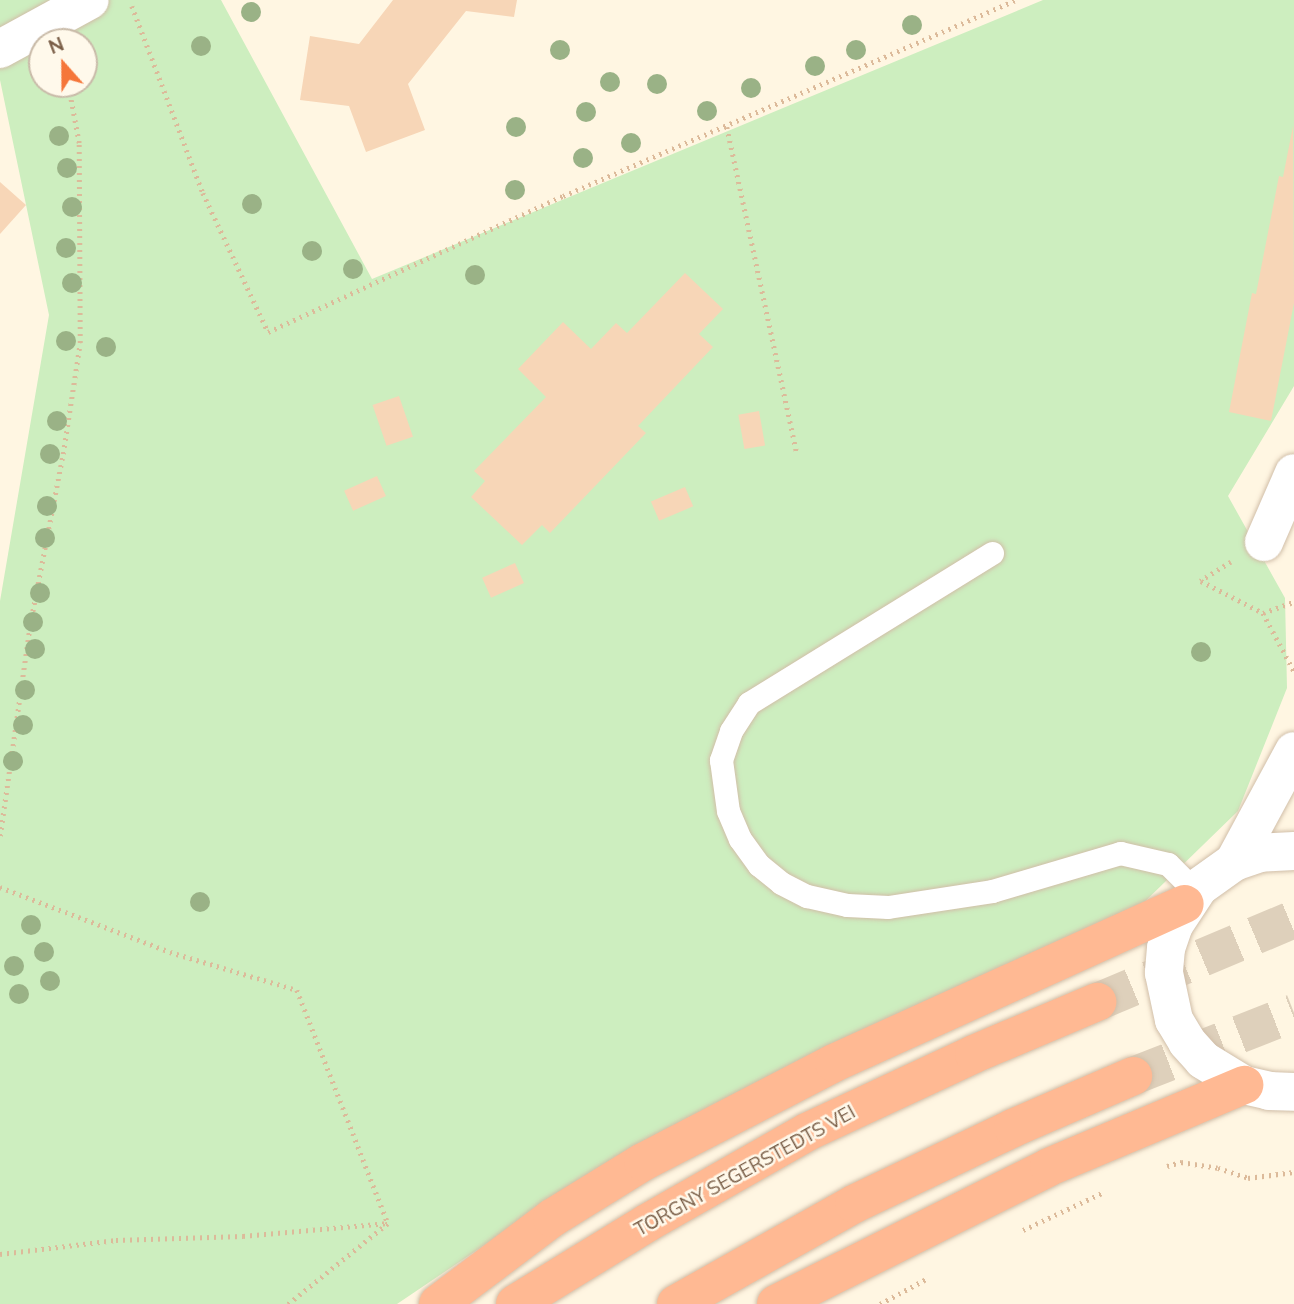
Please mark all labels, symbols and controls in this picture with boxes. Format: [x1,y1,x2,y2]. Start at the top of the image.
north arrow [28,28,98,98]
text: N [45,31,67,59]
street label: TORGNY SEGERSTEDTS VEI [631,1101,859,1241]

